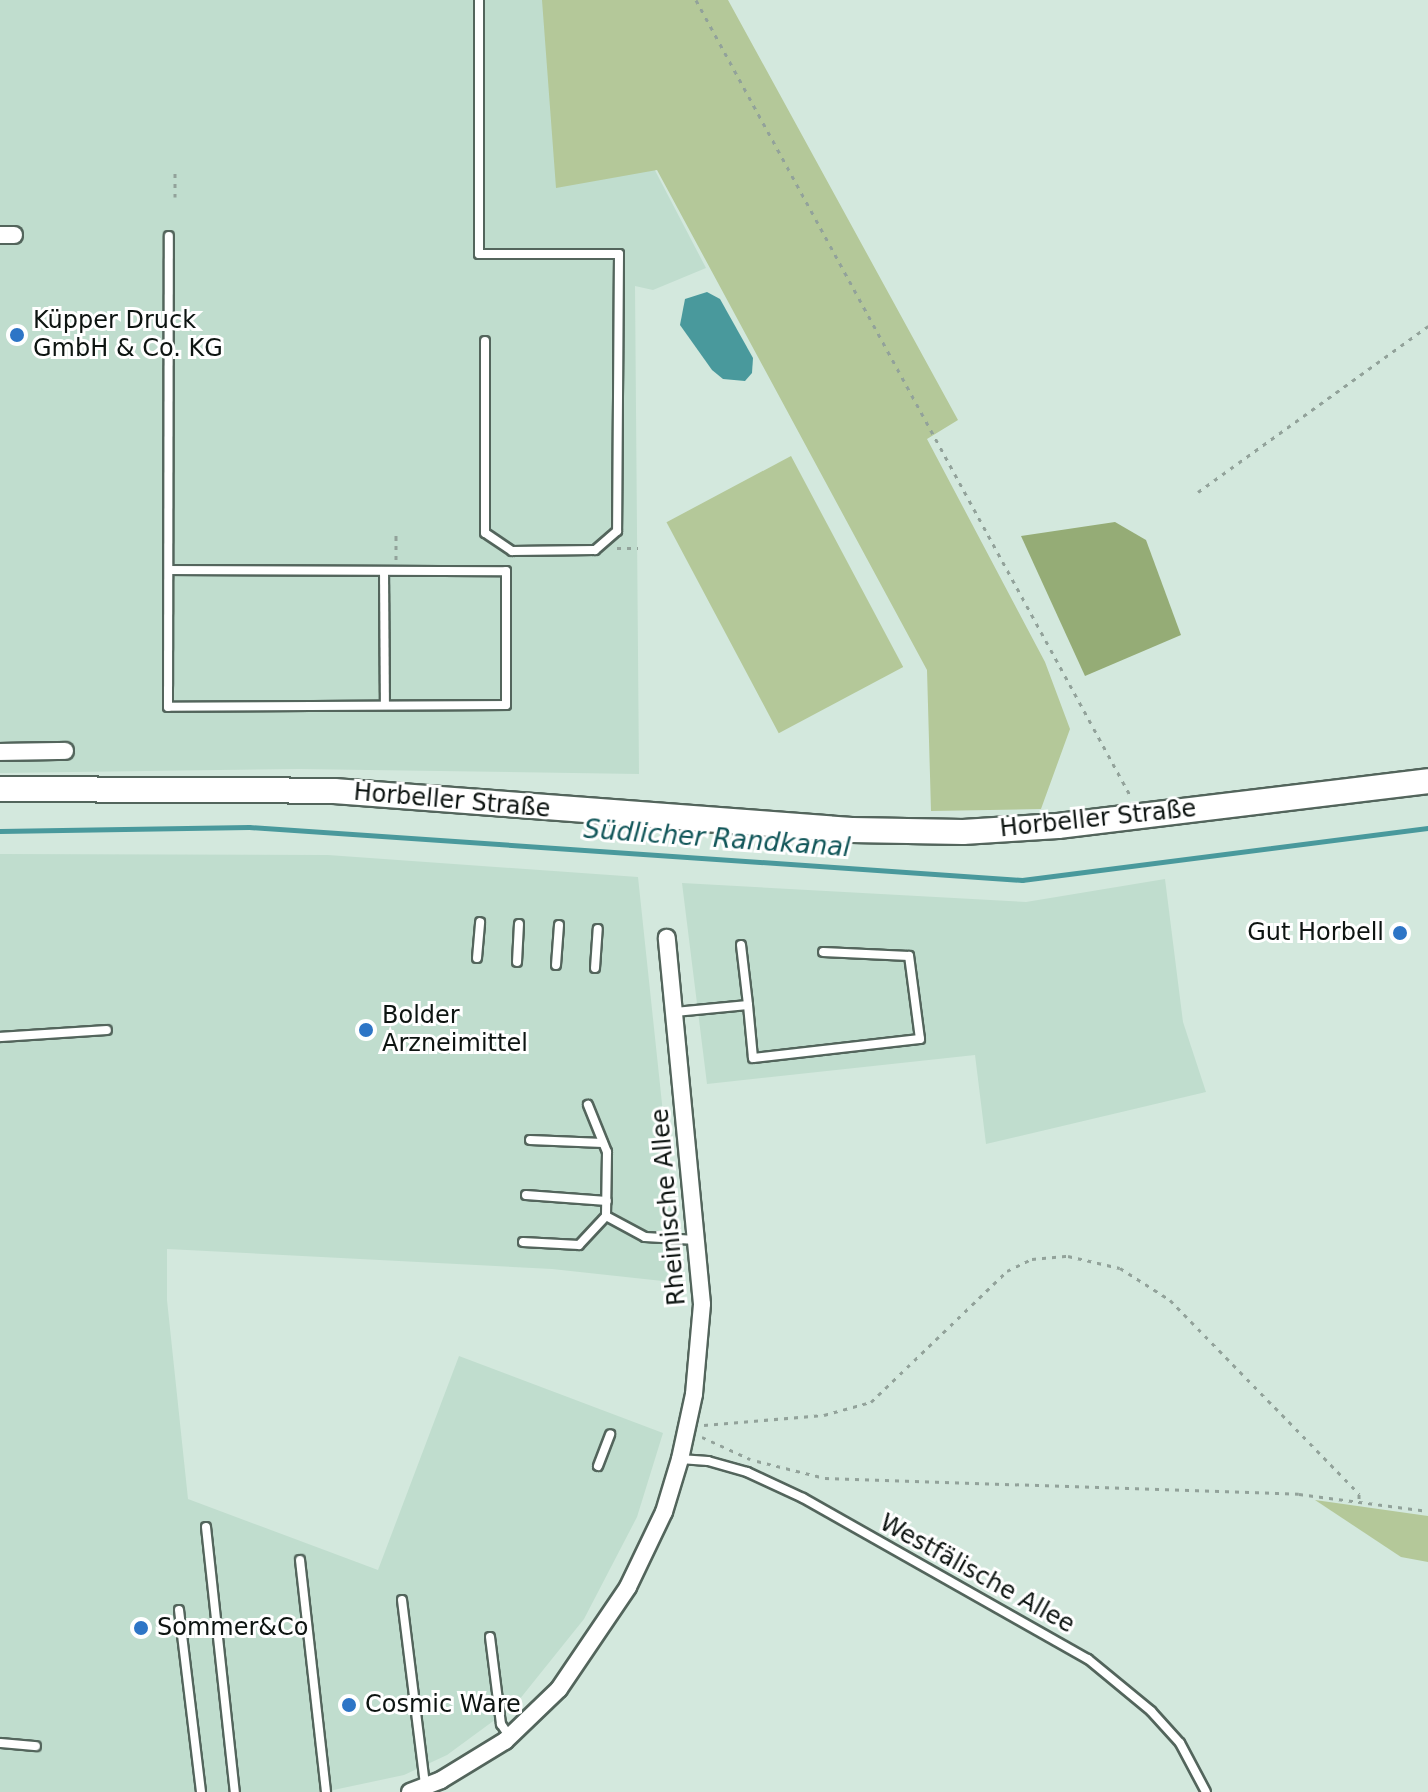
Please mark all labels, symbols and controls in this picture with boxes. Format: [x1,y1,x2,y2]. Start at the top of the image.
place label: Küpper Druck GmbH & Co. KG [33,307,223,363]
marker: Küpper Druck GmbH & Co. KG [8,326,26,344]
street label: Horbeller Straße [352,778,552,824]
street label: Horbeller Straße [998,794,1198,844]
water label: Südlicher Randkanal [583,814,851,864]
place label: Gut Horbell [1247,919,1384,947]
marker: Gut Horbell [1391,924,1409,942]
place label: Bolder Arzneimittel [382,1002,528,1058]
marker: Bolder Arzneimittel [357,1021,375,1039]
street label: Rheinische Allee [646,1107,692,1307]
street label: Westfälische Allee [875,1509,1079,1639]
place label: Sommer&Co [157,1614,308,1642]
marker: Sommer&Co [132,1619,150,1637]
place label: Cosmic Ware [365,1691,521,1719]
marker: Cosmic Ware [340,1696,358,1714]

